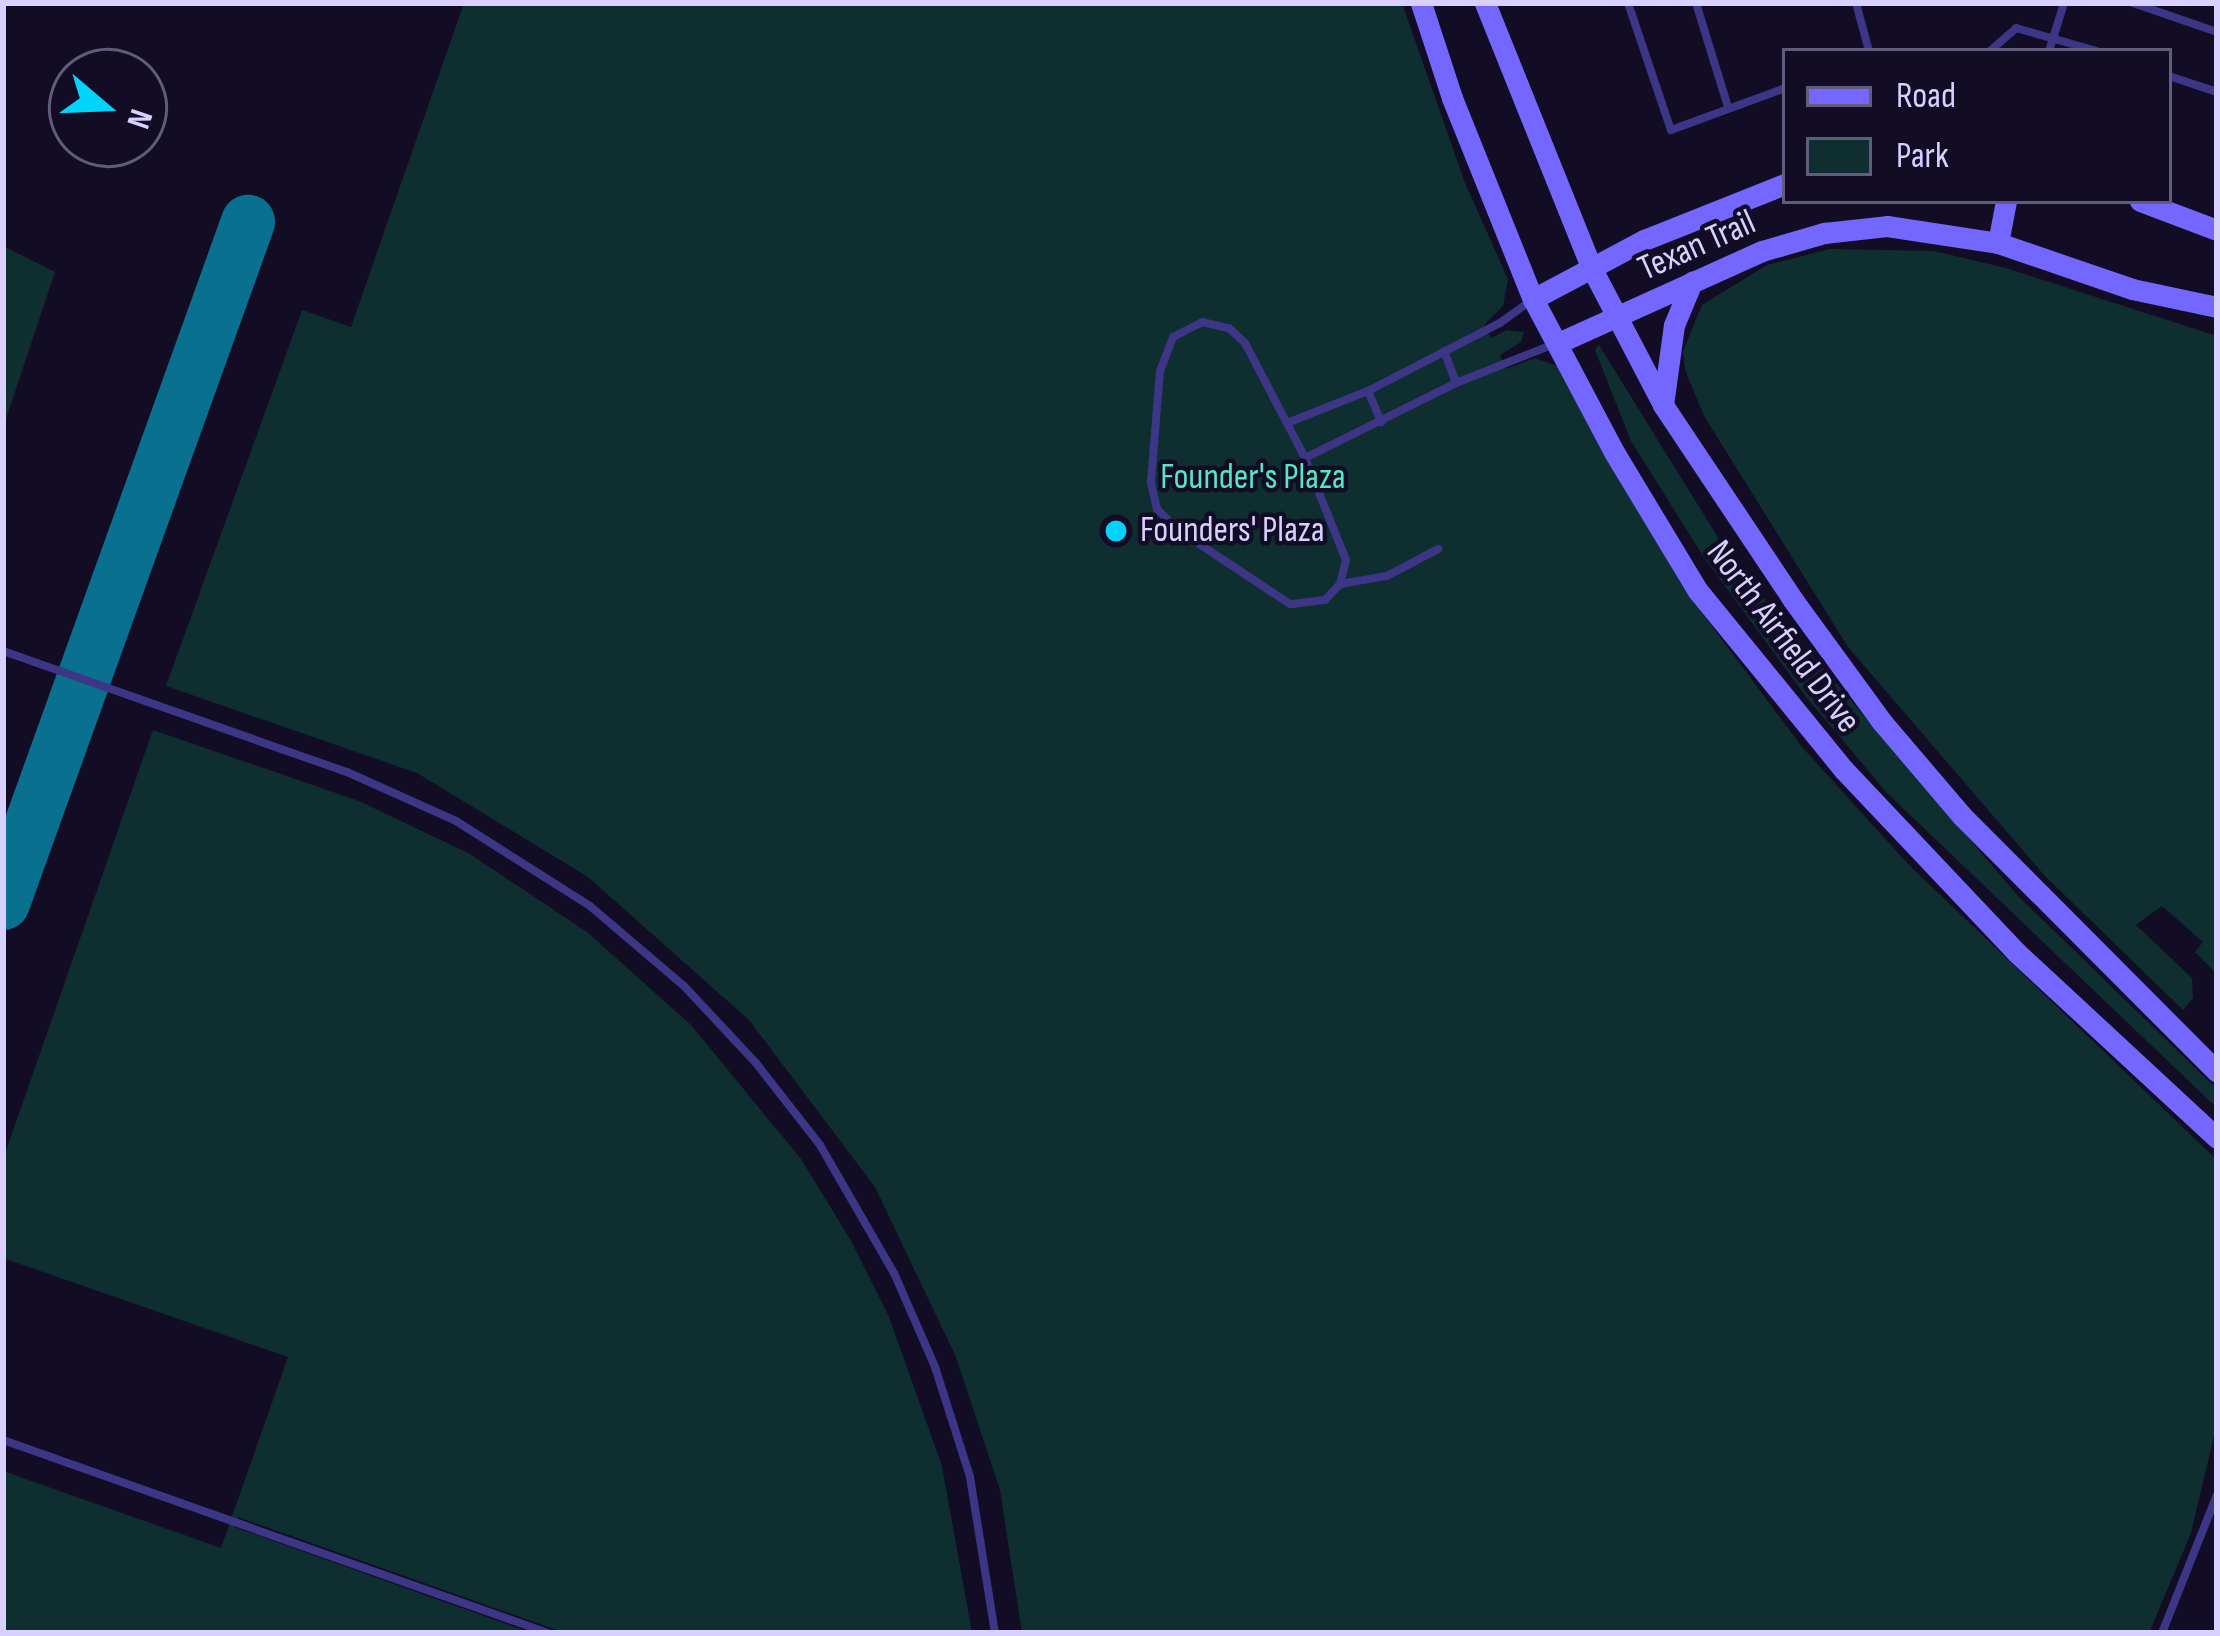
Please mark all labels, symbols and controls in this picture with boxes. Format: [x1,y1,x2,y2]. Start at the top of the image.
north arrow [48,48,168,168]
legend [1782,48,2172,204]
text: Road [1896,75,1956,118]
text: N [117,104,161,134]
text: Park [1896,135,1949,178]
street label: Texan Trail [1632,201,1762,291]
park label: Founder's Plaza [1160,456,1346,500]
place label: Founders' Plaza [1140,509,1325,553]
marker: Founders' Plaza [1103,518,1129,544]
street label: North Airfield Drive [1697,532,1869,742]

